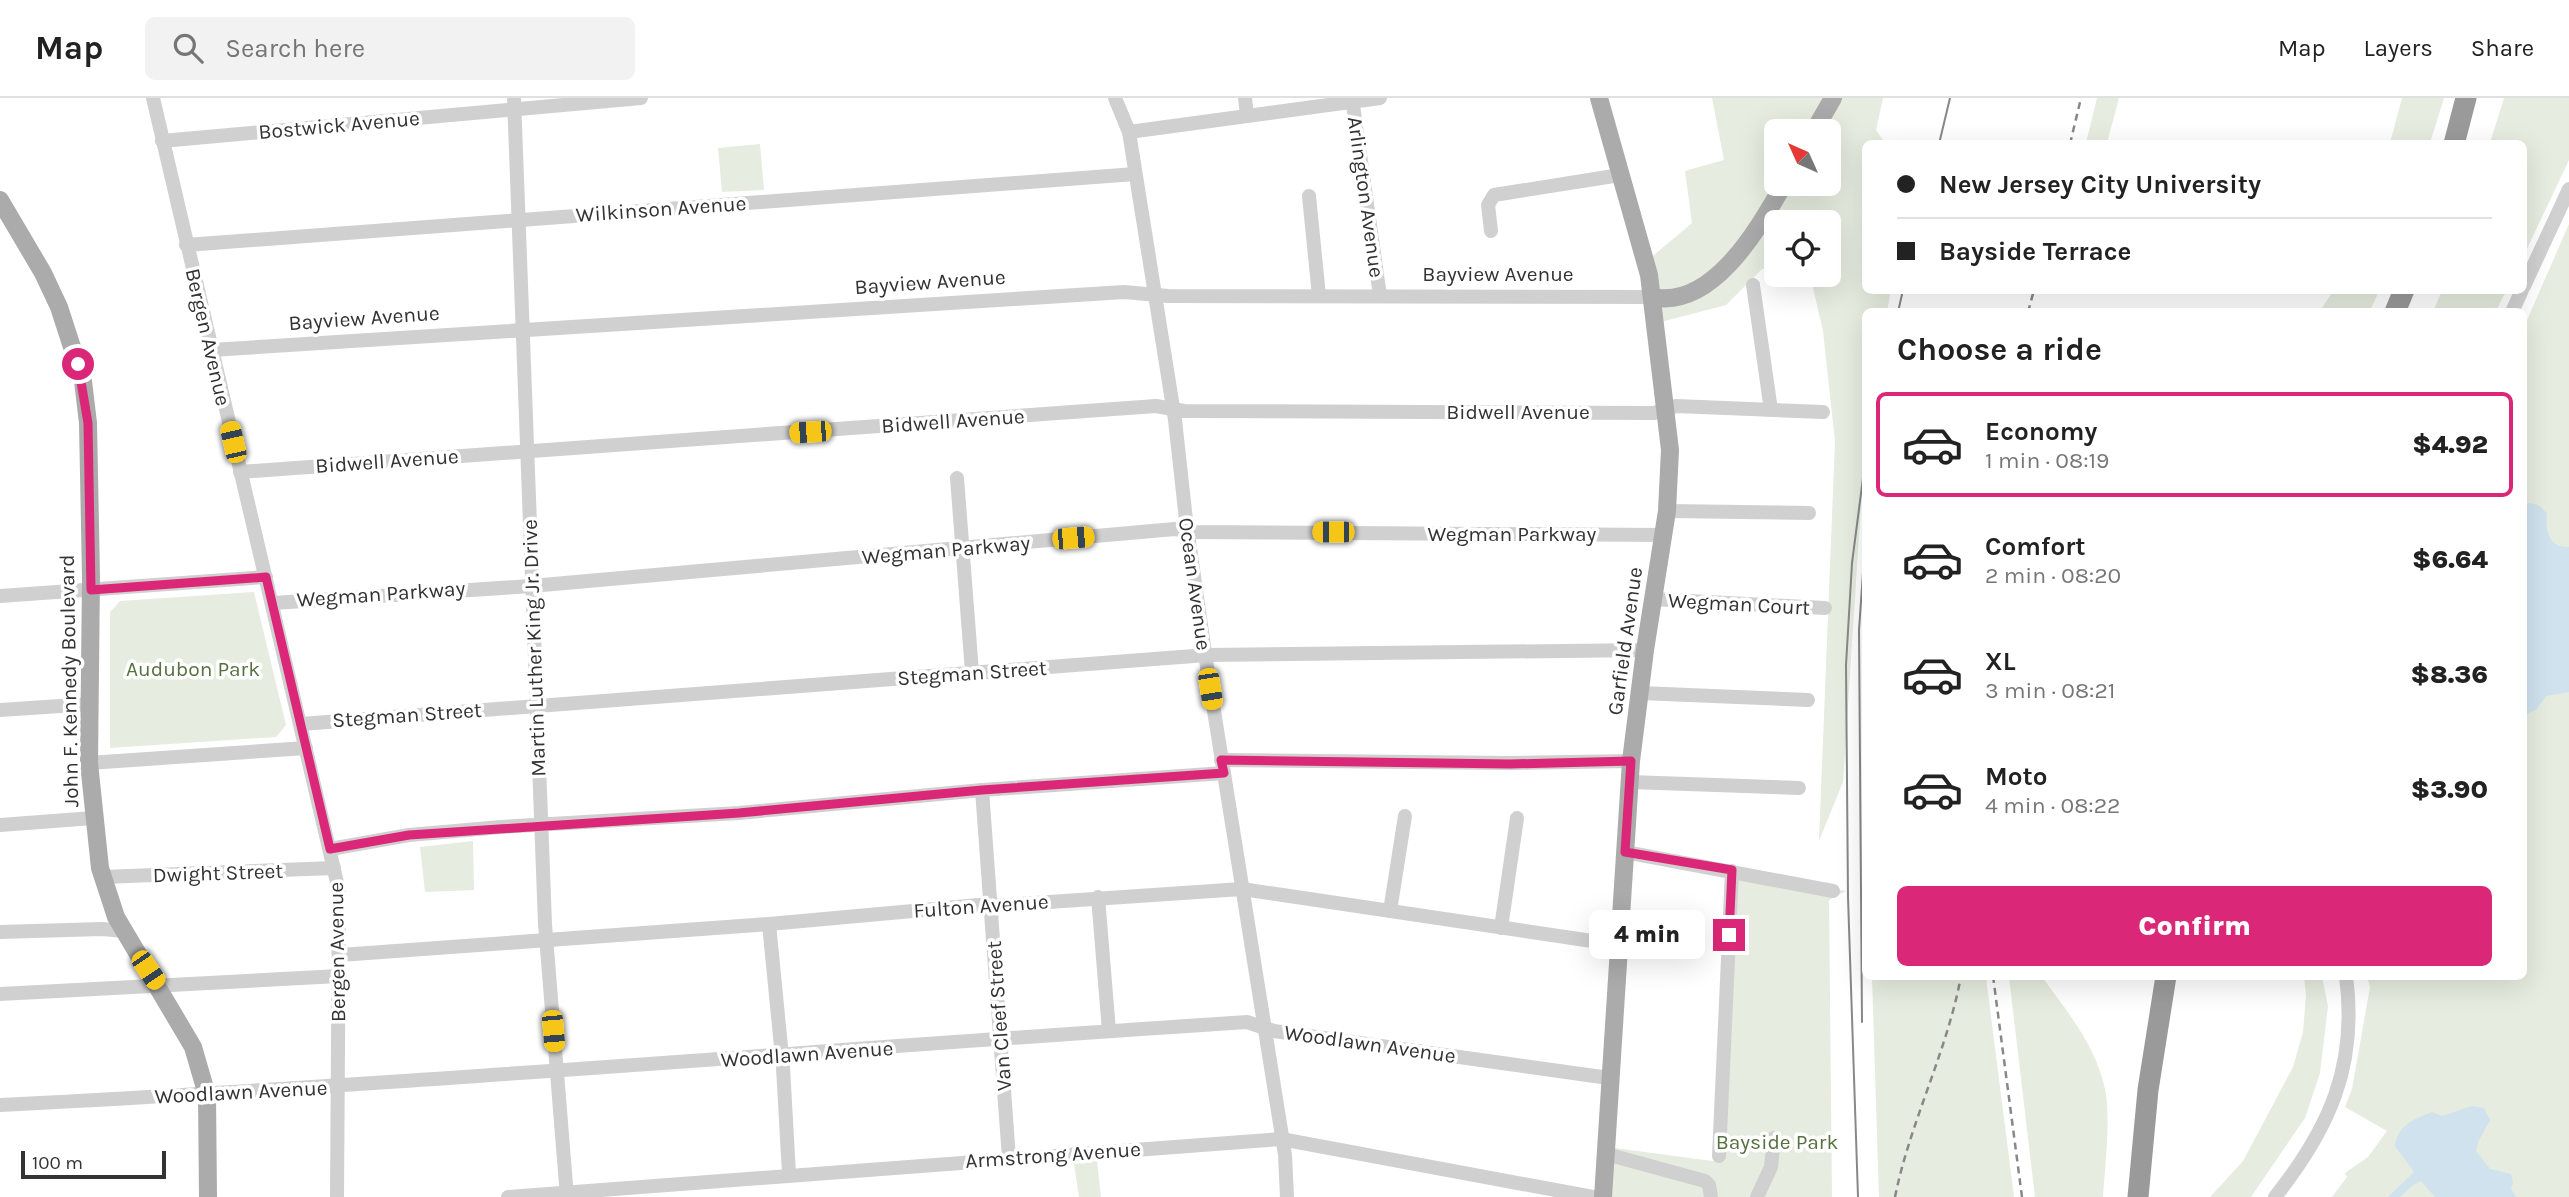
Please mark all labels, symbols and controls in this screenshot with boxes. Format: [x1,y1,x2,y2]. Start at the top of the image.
search box [145,17,635,80]
text: Map [35,29,103,67]
icon: search [169,29,207,67]
text: Search here [225,33,365,64]
text: Map [2278,34,2326,62]
text: Layers [2364,34,2433,62]
text: Share [2471,34,2534,62]
street label: Bostwick Avenue [257,106,421,144]
street label: Arlington Avenue [1343,115,1389,279]
north arrow [1764,119,1841,196]
map controls [1764,119,1841,287]
text: New Jersey City University [1939,169,2261,200]
street label: Wilkinson Avenue [575,191,747,227]
button: locate [1764,210,1841,287]
text: Bayside Terrace [1939,236,2131,267]
street label: Bayview Avenue [1422,262,1574,286]
street label: Bayview Avenue [854,265,1006,299]
street label: Bergen Avenue [181,266,235,408]
street label: Bayview Avenue [288,301,440,335]
text: Choose a ride [1897,331,2102,368]
route start [62,348,94,380]
street label: Bidwell Avenue [1446,400,1590,424]
street label: Bidwell Avenue [881,404,1025,438]
icon: car [1901,413,1964,476]
text: Economy [1985,416,2097,447]
car [219,419,248,465]
car [789,420,832,444]
text: $4.92 [2412,429,2488,460]
street label: Bidwell Avenue [315,444,459,478]
text: 1 min · 08:19 [1985,447,2109,474]
street label: Ocean Avenue [1174,516,1216,652]
street label: Martin Luther King Jr. Drive [518,519,550,777]
car [1313,522,1355,543]
street label: Wegman Parkway [1428,522,1597,546]
car [1052,526,1095,550]
icon: car [1901,528,1964,591]
street label: Wegman Parkway [861,531,1031,569]
text: Comfort [1985,531,2086,562]
text: $6.64 [2412,544,2488,575]
street label: John F. Kennedy Boulevard [55,554,83,808]
text: 2 min · 08:20 [1985,562,2121,589]
street label: Garfield Avenue [1603,565,1647,717]
street label: Wegman Parkway [296,576,466,612]
street label: Wegman Court [1667,588,1811,620]
icon: car [1901,643,1964,706]
text: XL [1985,646,2016,677]
street label: Stegman Street [896,656,1048,690]
park label: Audubon Park [126,657,260,681]
text: $8.36 [2410,659,2488,690]
car [1197,667,1224,711]
text: 3 min · 08:21 [1985,677,2115,704]
street label: Stegman Street [331,698,483,732]
icon: car [1901,758,1964,821]
text: Moto [1985,761,2047,792]
text: $3.90 [2411,774,2488,805]
text: 4 min · 08:22 [1985,792,2120,819]
street label: Dwight Street [152,859,284,887]
street label: Bergen Avenue [324,882,350,1022]
button: Confirm [1897,886,2492,966]
street label: Fulton Avenue [913,889,1049,923]
callout: 4 min [1589,910,1704,960]
route end [1713,919,1745,951]
text: 4 min [1614,921,1680,948]
street label: Van Cleef Street [982,940,1016,1092]
car [128,947,169,993]
car [541,1009,566,1053]
street label: Woodlawn Avenue [1283,1020,1457,1068]
street label: Woodlawn Avenue [720,1036,894,1072]
street label: Woodlawn Avenue [154,1075,328,1109]
park label: Bayside Park [1716,1130,1838,1154]
street label: Armstrong Avenue [964,1137,1142,1173]
scale bar [21,1148,166,1180]
text: 100 m [32,1152,83,1174]

